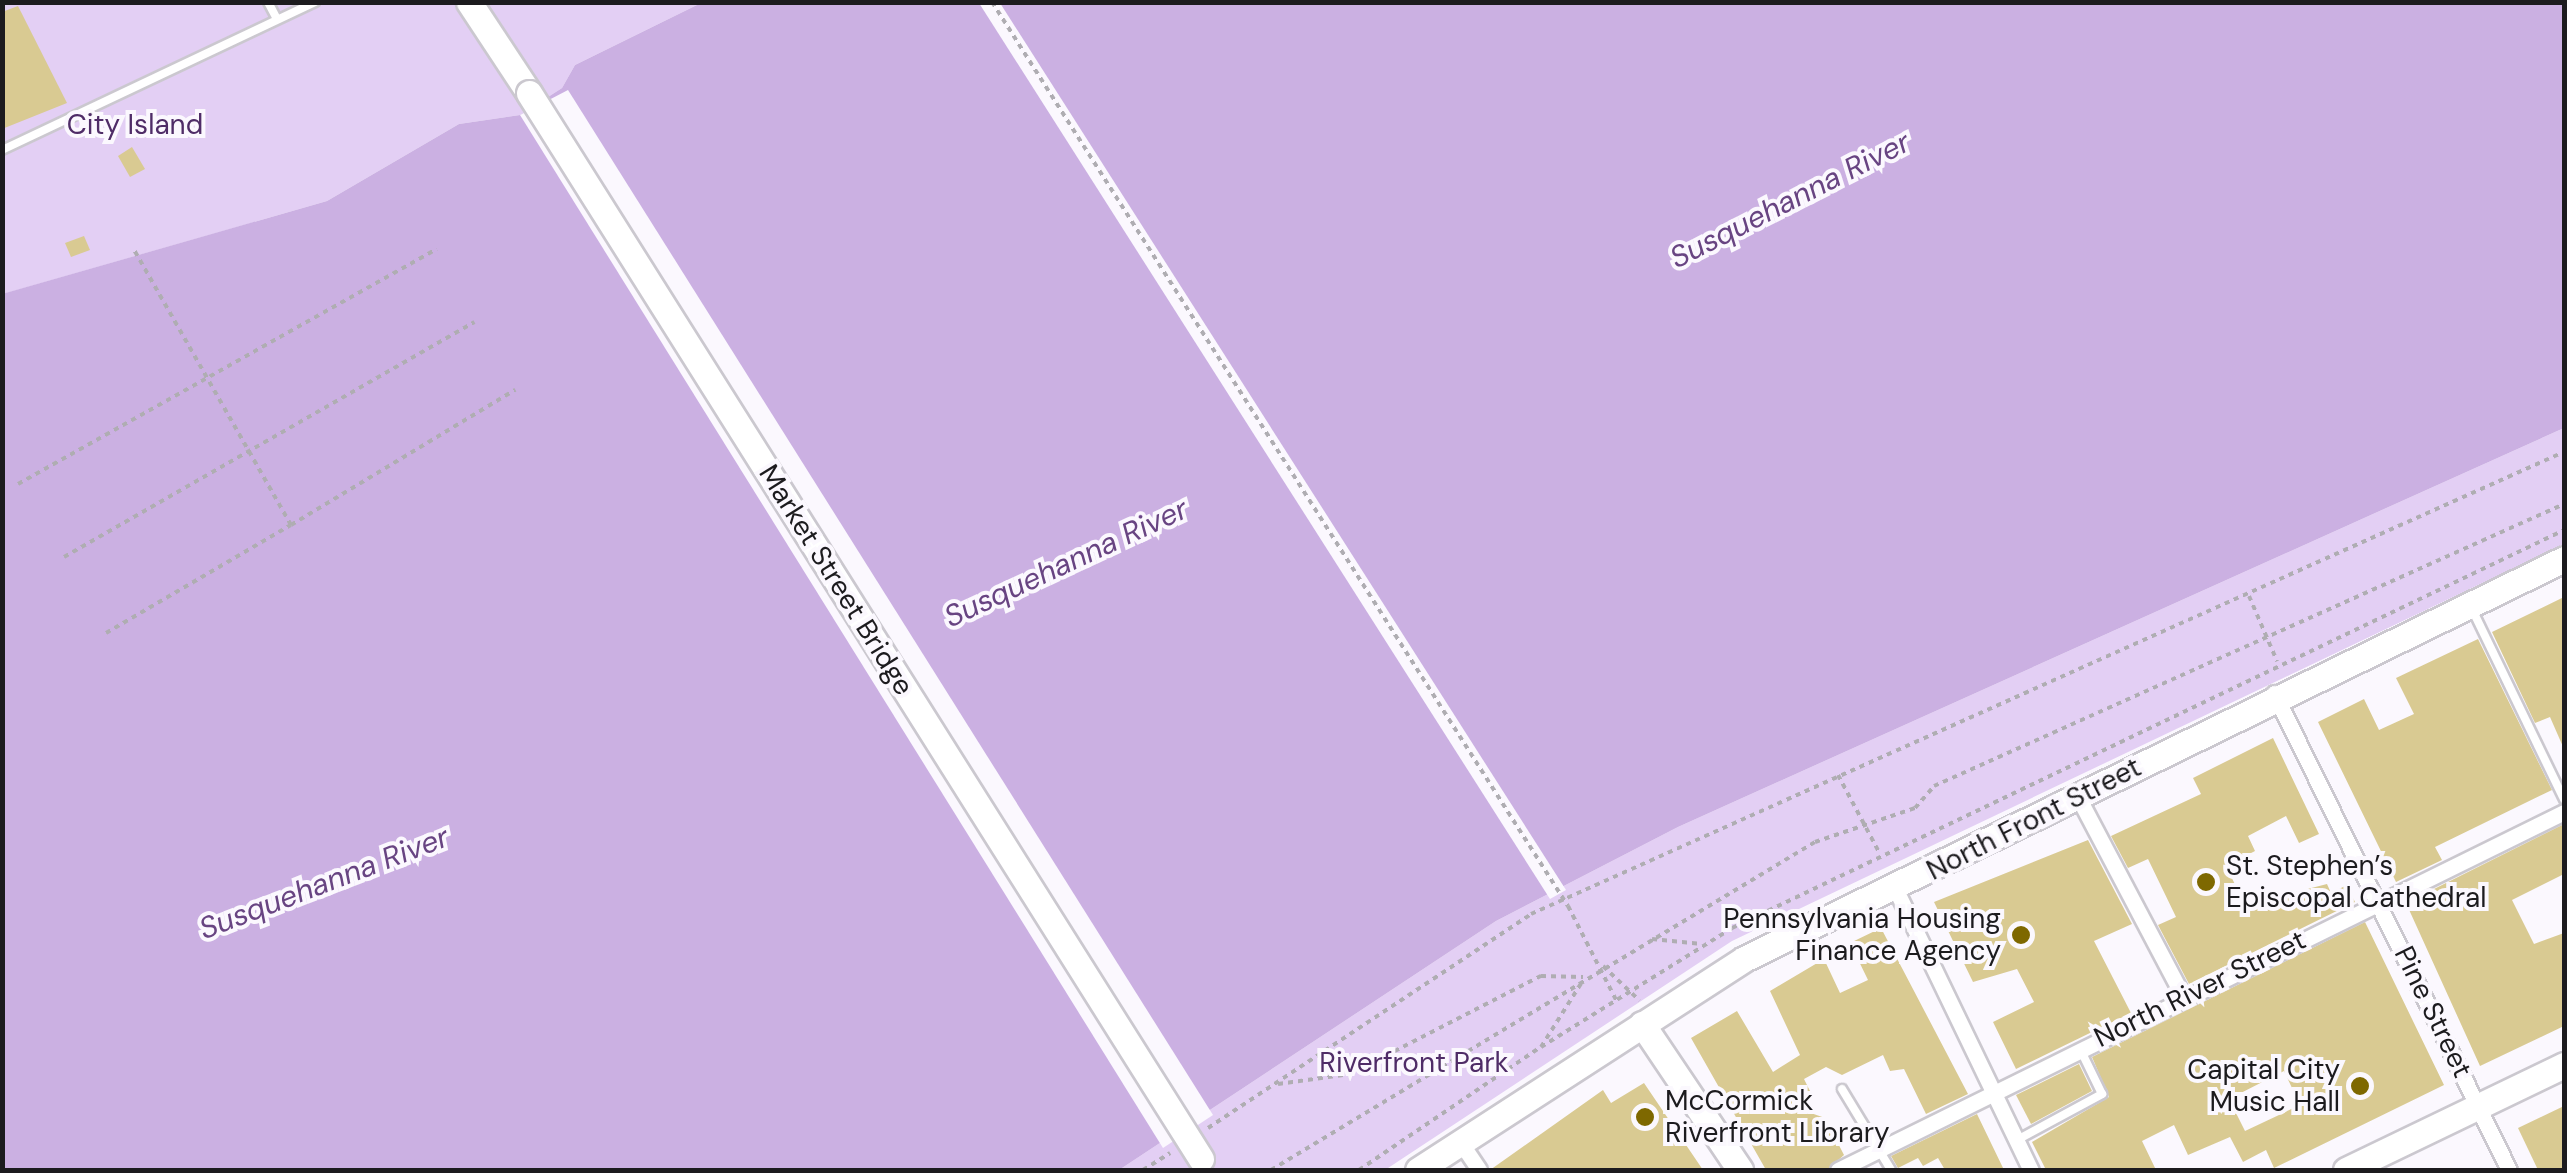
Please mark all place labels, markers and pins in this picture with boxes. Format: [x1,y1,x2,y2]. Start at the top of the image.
place label: St. Stephen’s Episcopal Cathedral [2226,849,2486,915]
marker: St. Stephen’s Episcopal Cathedral [2195,871,2217,893]
place label: Pennsylvania Housing Finance Agency [1723,902,2001,968]
marker: Pennsylvania Housing Finance Agency [2010,924,2032,946]
place label: Capital City Music Hall [2187,1053,2340,1119]
marker: Capital City Music Hall [2349,1075,2371,1097]
place label: McCormick Riverfront Library [1665,1084,1890,1150]
marker: McCormick Riverfront Library [1634,1106,1656,1128]

